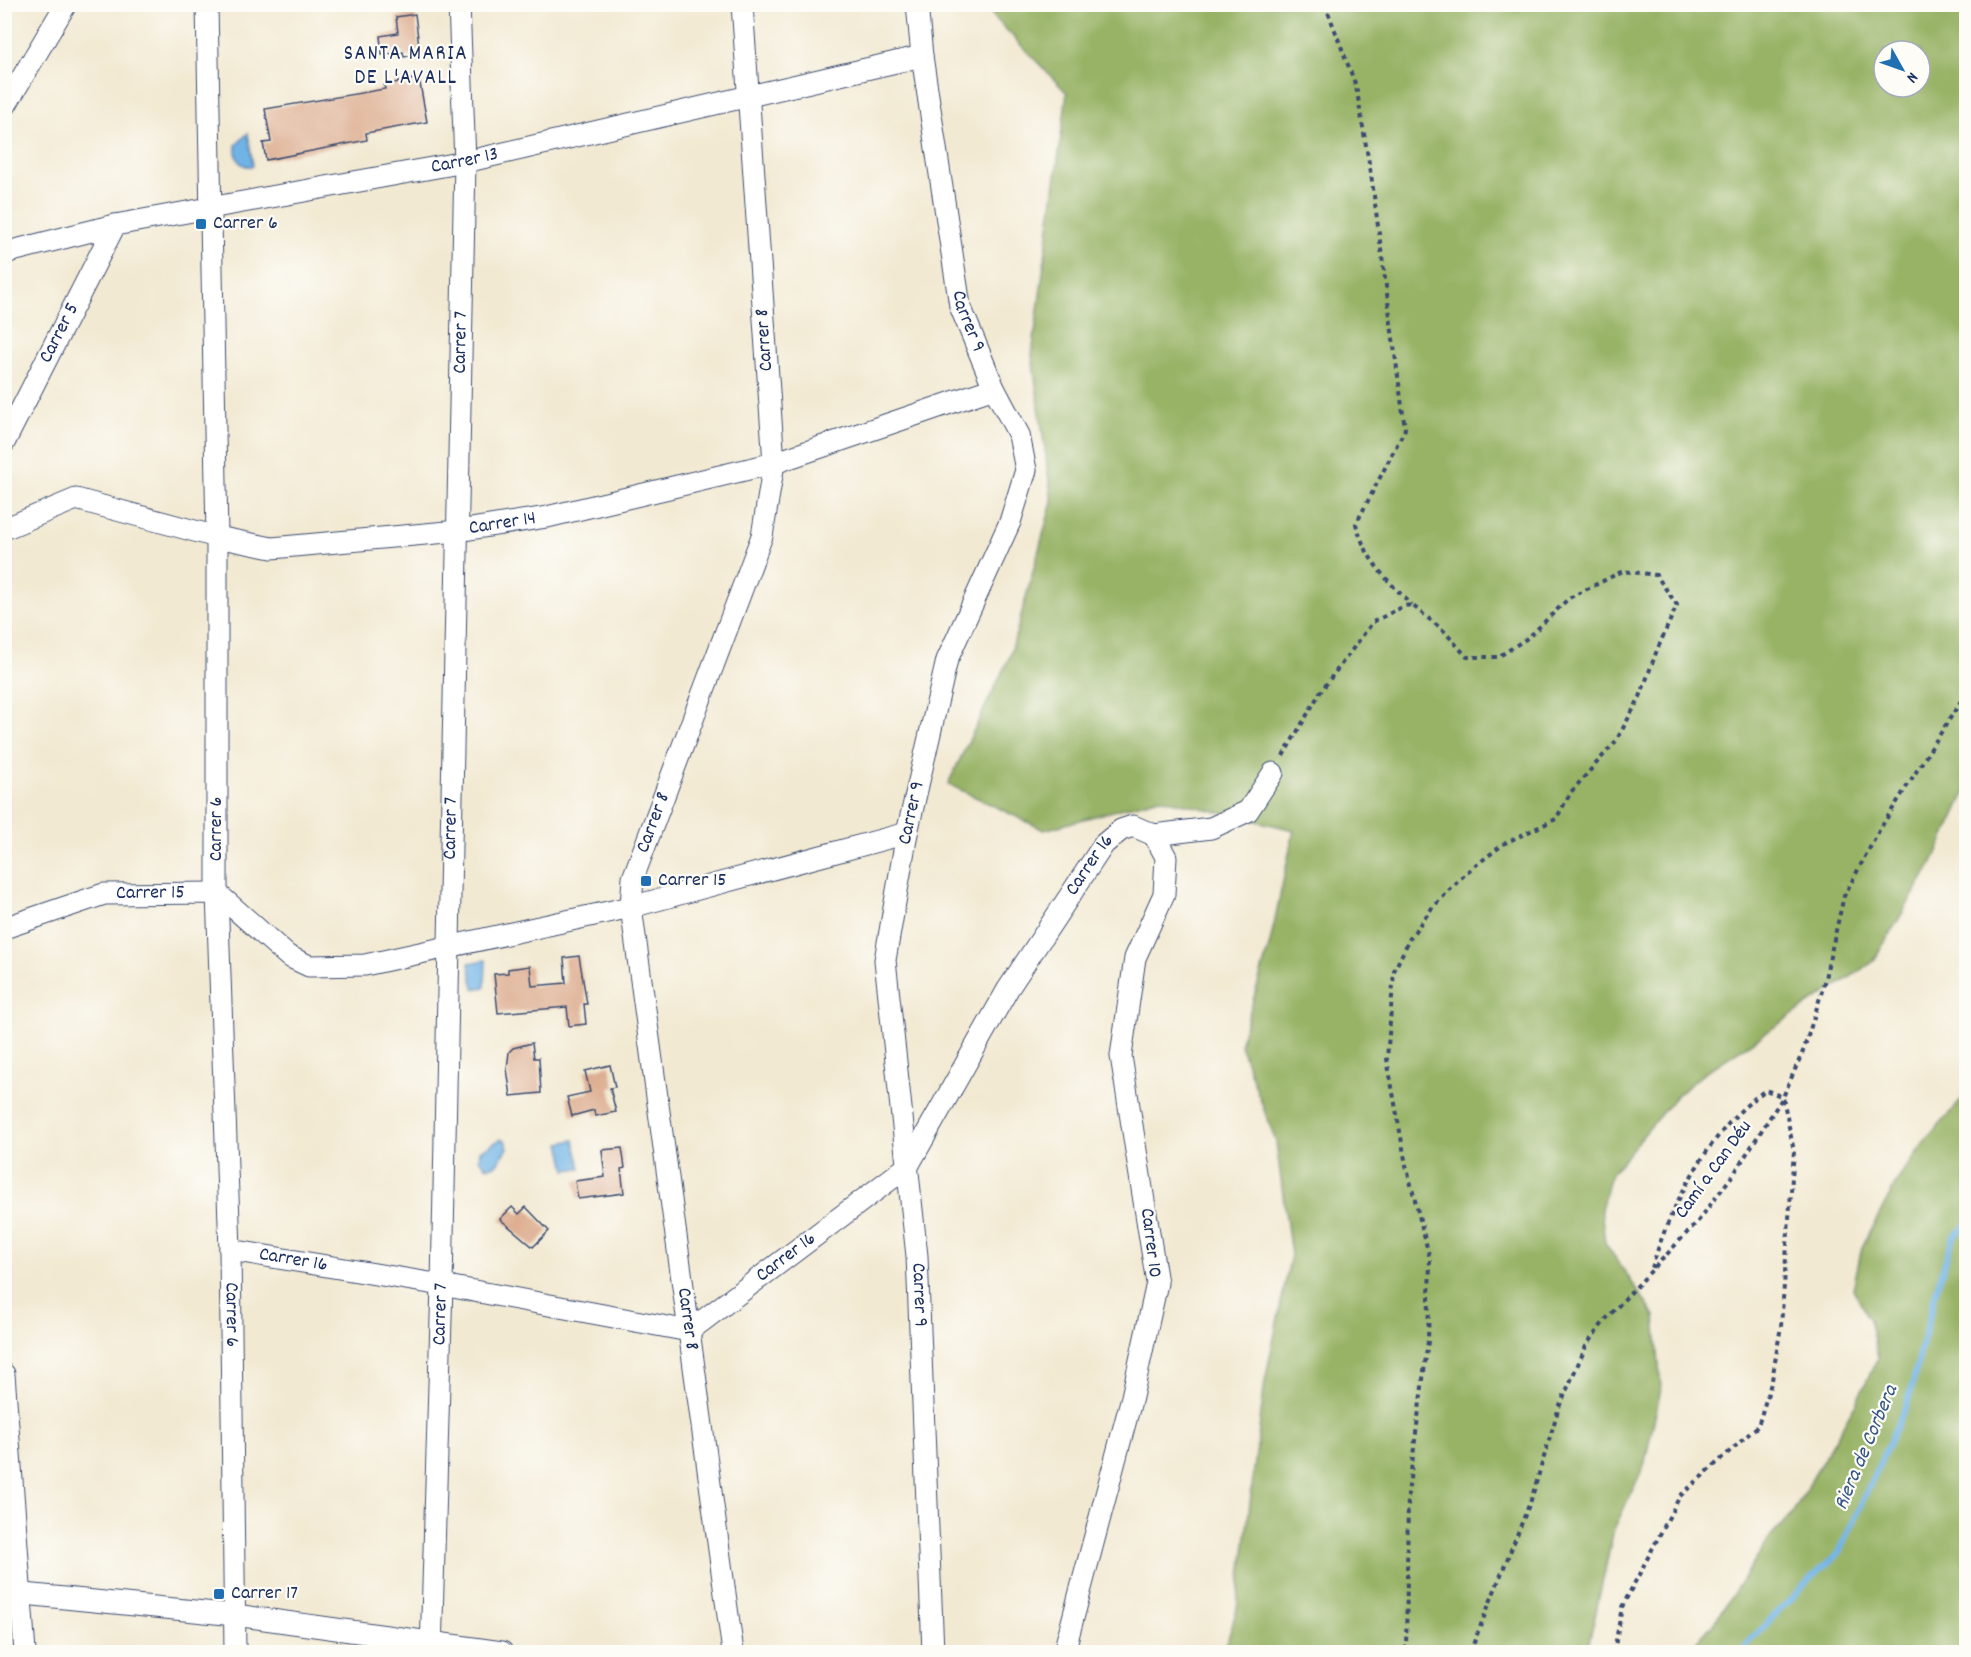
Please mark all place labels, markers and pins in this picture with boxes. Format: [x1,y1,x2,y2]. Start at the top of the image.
place label: Carrer 6 [213,210,278,238]
marker: Carrer 6 [194,217,208,231]
place label: Carrer 15 [658,867,727,895]
marker: Carrer 15 [639,874,653,888]
place label: Carrer 17 [231,1580,298,1608]
marker: Carrer 17 [212,1587,226,1601]

